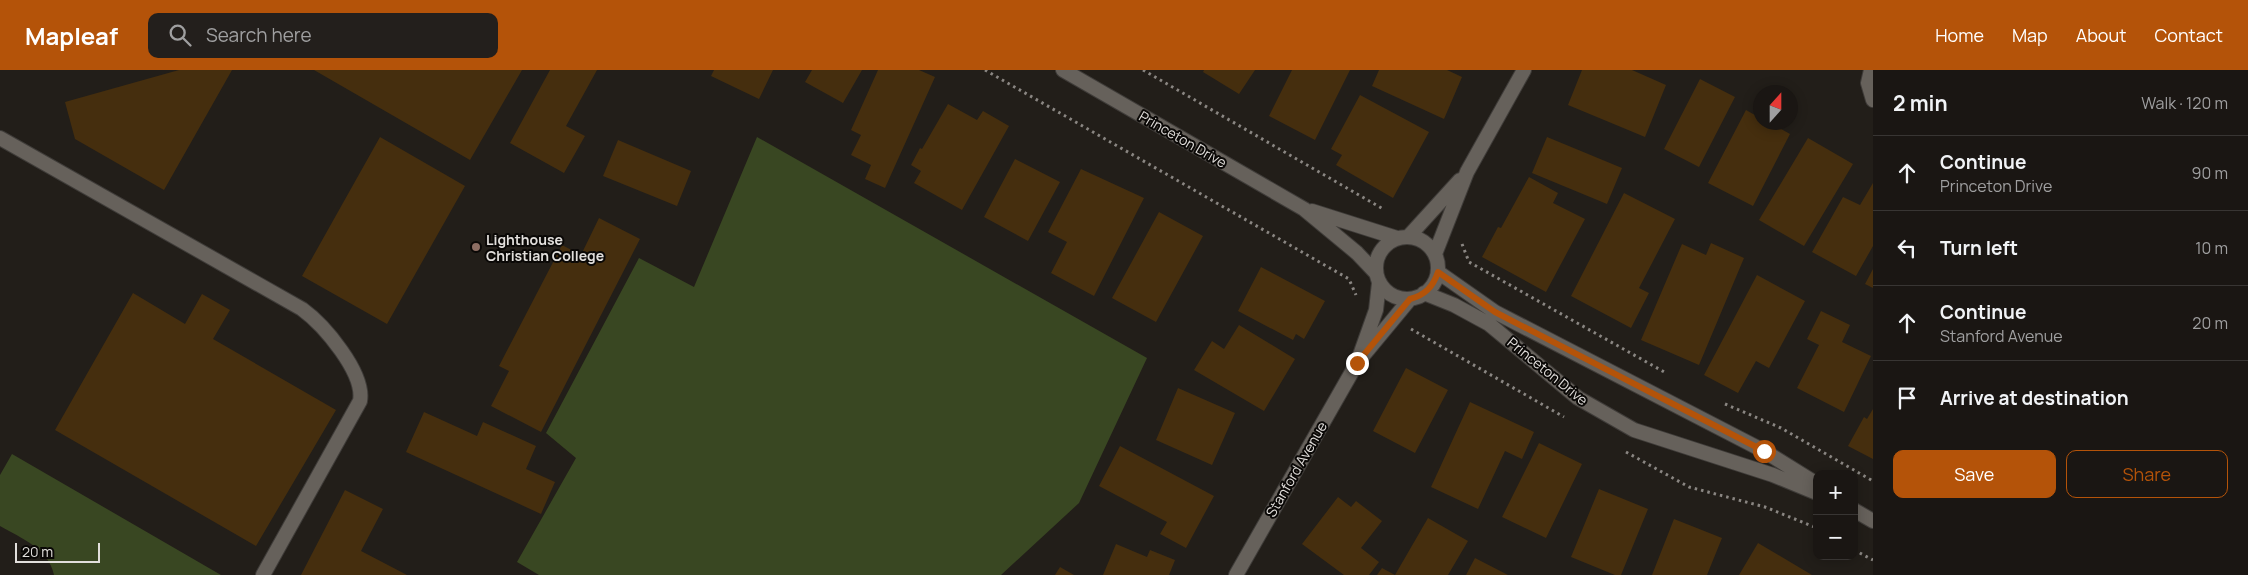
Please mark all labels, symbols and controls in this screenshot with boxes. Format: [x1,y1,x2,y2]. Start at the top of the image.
search box [148,13,498,58]
text: Mapleaf [25,19,118,52]
icon: search [166,21,194,49]
text: Search here [206,22,312,48]
text: Home [1935,23,1984,47]
text: Map [2012,23,2048,47]
text: About [2076,23,2126,47]
text: Contact [2154,23,2223,47]
north arrow [1753,85,1798,130]
text: 2 min [1893,89,1948,117]
text: Walk · 120 m [2141,92,2228,114]
street label: Princeton Drive [1136,106,1230,172]
text: Continue [1940,149,2026,175]
icon: ahead [1893,159,1921,187]
text: 90 m [2192,162,2228,184]
text: Princeton Drive [1940,175,2052,197]
place label: Lighthouse Christian College [486,230,604,265]
icon: left [1893,234,1921,262]
text: Turn left [1940,235,2018,261]
text: 10 m [2195,237,2228,259]
marker: Lighthouse Christian College [470,241,482,253]
text: Continue [1940,299,2026,325]
icon: ahead [1893,309,1921,337]
text: 20 m [2192,312,2228,334]
text: Stanford Avenue [1940,325,2063,347]
street label: Princeton Drive [1504,333,1592,409]
route end [1346,352,1369,375]
icon: arrive [1893,384,1921,412]
text: Arrive at destination [1940,385,2129,411]
street label: Stanford Avenue [1261,418,1331,520]
route start [1753,440,1776,463]
button: Save [1893,450,2056,498]
button: Share [2066,450,2228,498]
map controls [1813,470,1858,560]
button: + [1813,470,1858,515]
button: − [1813,515,1858,560]
scale bar [15,540,100,563]
text: 20 m [22,542,53,561]

